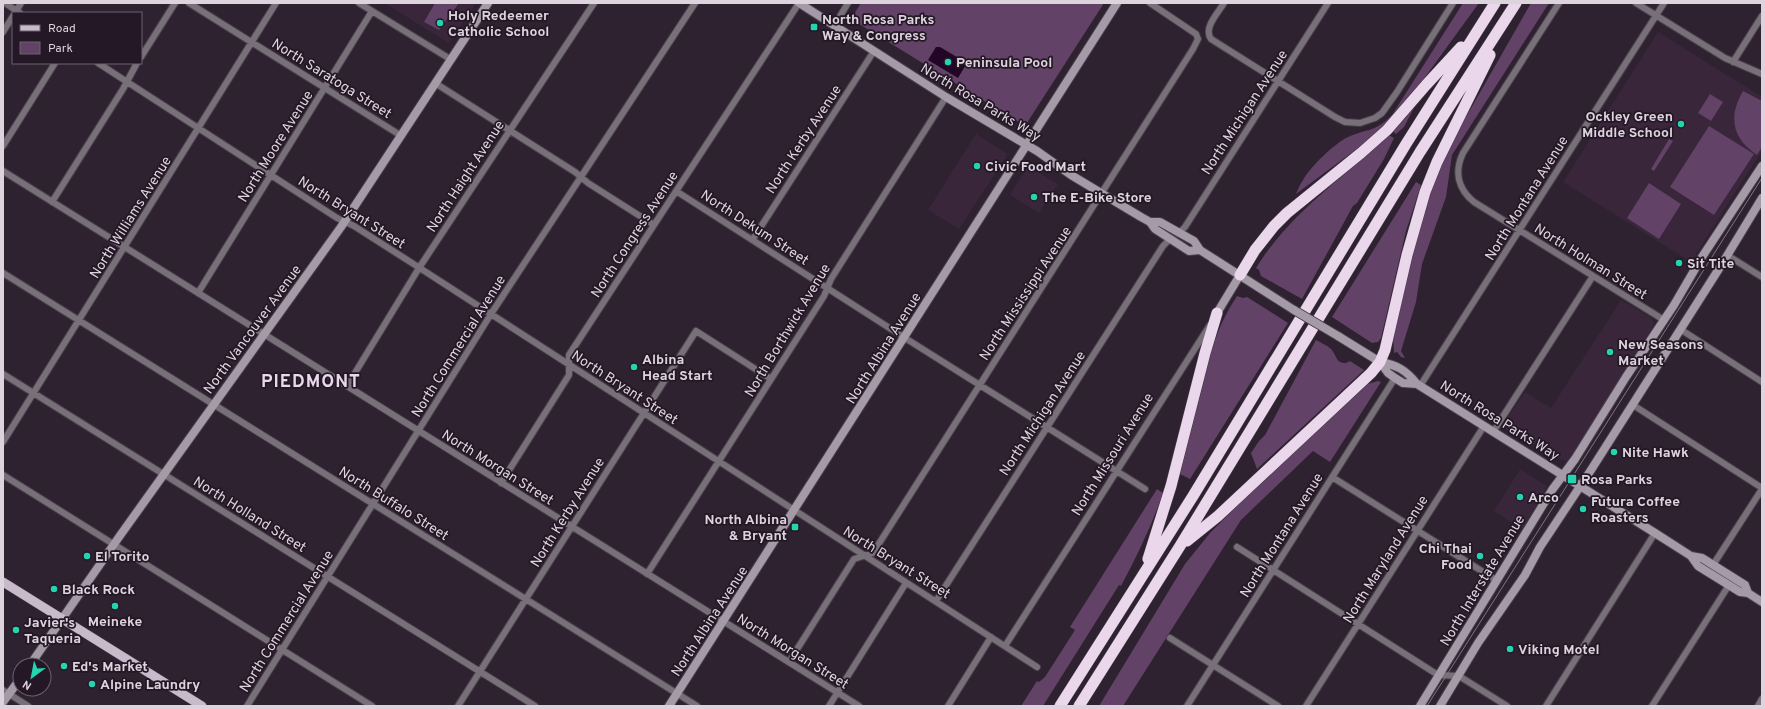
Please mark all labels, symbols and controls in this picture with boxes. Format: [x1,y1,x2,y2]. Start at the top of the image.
place label: Holy Redeemer Catholic School [448,8,549,41]
legend [12,12,142,64]
place label: North Rosa Parks Way & Congress [822,12,935,45]
marker: Holy Redeemer Catholic School [435,18,445,28]
text: Road [48,21,76,37]
marker: North Rosa Parks Way & Congress [809,22,819,32]
street label: North Saratoga Street [268,35,394,123]
text: Park [48,41,73,57]
street label: North Michigan Avenue [1198,47,1292,179]
place label: Peninsula Pool [956,55,1052,72]
marker: Peninsula Pool [943,57,953,67]
street label: North Rosa Parks Way [917,61,1044,146]
street label: North Kerby Avenue [763,82,846,197]
street label: North Moore Avenue [235,88,318,206]
place label: Ockley Green Middle School [1582,109,1673,142]
street label: North Haight Avenue [424,118,509,236]
marker: Ockley Green Middle School [1676,119,1686,129]
street label: North Montana Avenue [1482,133,1573,264]
street label: North Williams Avenue [87,154,176,282]
place label: Civic Food Mart [985,159,1086,176]
marker: Civic Food Mart [972,161,982,171]
street label: North Congress Avenue [588,168,683,301]
street label: North Bryant Street [294,173,408,253]
street label: North Dekum Street [697,187,811,270]
place label: The E-Bike Store [1042,190,1152,207]
marker: The E-Bike Store [1029,192,1039,202]
street label: North Holman Street [1531,221,1650,304]
street label: North Mississippi Avenue [976,224,1076,364]
place label: Sit Tite [1687,256,1734,273]
marker: Sit Tite [1674,258,1684,268]
street label: North Borthwick Avenue [742,261,835,401]
street label: North Vancouver Avenue [201,262,306,398]
street label: North Commercial Avenue [409,273,510,421]
street label: North Albina Avenue [843,290,926,408]
place label: New Seasons Market [1618,337,1703,370]
street label: North Bryant Street [568,347,681,429]
marker: New Seasons Market [1605,347,1615,357]
street label: North Michigan Avenue [996,348,1090,480]
place label: Albina Head Start [642,352,712,385]
marker: Albina Head Start [629,362,639,372]
district label: PIEDMONT [261,371,361,394]
street label: North Rosa Parks Way [1436,378,1562,465]
street label: North Missouri Avenue [1069,390,1158,519]
street label: North Morgan Street [438,427,556,510]
place label: Nite Hawk [1622,445,1689,462]
marker: Nite Hawk [1609,447,1619,457]
street label: North Kerby Avenue [528,455,609,571]
street label: North Buffalo Street [335,463,451,545]
street label: North Montana Avenue [1237,470,1328,601]
place label: Rosa Parks [1581,472,1653,489]
marker: Rosa Parks [1566,473,1578,485]
street label: North Holland Street [190,474,309,557]
place label: Arco [1528,490,1559,507]
marker: Arco [1515,492,1525,502]
street label: North Maryland Avenue [1340,493,1433,627]
place label: Futura Coffee Roasters [1591,494,1680,527]
marker: Futura Coffee Roasters [1578,504,1588,514]
place label: North Albina & Bryant [705,512,787,545]
street label: North Interstate Avenue [1437,512,1529,650]
marker: North Albina & Bryant [790,522,800,532]
street label: North Bryant Street [839,523,953,603]
place label: Chi Thai Food [1419,541,1472,574]
street label: North Commercial Avenue [237,548,338,696]
place label: El Torito [95,549,149,566]
marker: El Torito [82,551,92,561]
marker: Chi Thai Food [1475,551,1485,561]
street label: North Albina Avenue [668,563,752,680]
place label: Black Rock [62,582,135,599]
marker: Black Rock [49,584,59,594]
marker: Meineke [110,601,120,611]
street label: North Morgan Street [733,611,851,694]
place label: Meineke [88,614,142,631]
place label: Javier's Taqueria [24,615,81,648]
marker: Javier's Taqueria [11,625,21,635]
place label: Viking Motel [1518,642,1600,659]
marker: Viking Motel [1505,644,1515,654]
north arrow [12,657,52,697]
place label: Ed's Market [72,659,148,676]
marker: Ed's Market [59,661,69,671]
text: N [20,677,34,693]
place label: Alpine Laundry [100,677,200,694]
marker: Alpine Laundry [87,679,97,689]

